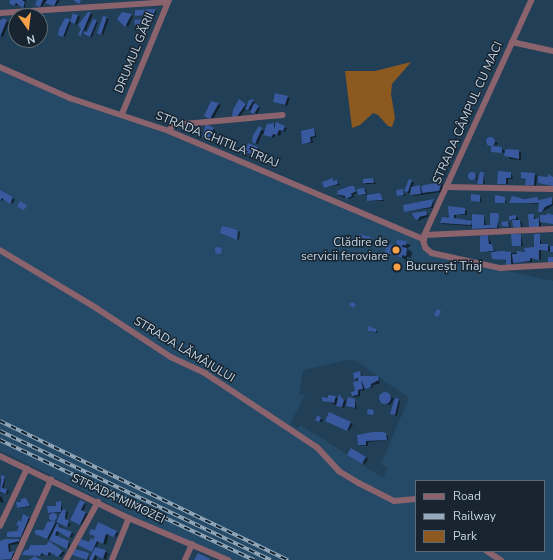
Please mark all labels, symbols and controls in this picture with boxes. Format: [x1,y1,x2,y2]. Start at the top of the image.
north arrow [8,8,48,48]
street label: DRUMUL GĂRII [112,10,158,96]
text: N [25,31,37,47]
street label: STRADA CÂMPUL CU MACI [430,40,506,186]
street label: STRADA CHITILA TRIAJ [153,109,281,171]
place label: Clădire de servicii feroviare [301,236,388,264]
marker: Clădire de servicii feroviare [391,245,401,255]
place label: București Triaj [406,260,482,274]
marker: București Triaj [391,261,403,273]
street label: STRADA LĂMÂIULUI [131,314,237,386]
street label: STRADA MIMOZEI [69,471,167,527]
legend [415,480,545,552]
text: Road [453,488,481,504]
text: Railway [453,508,496,524]
text: Park [453,528,477,544]

